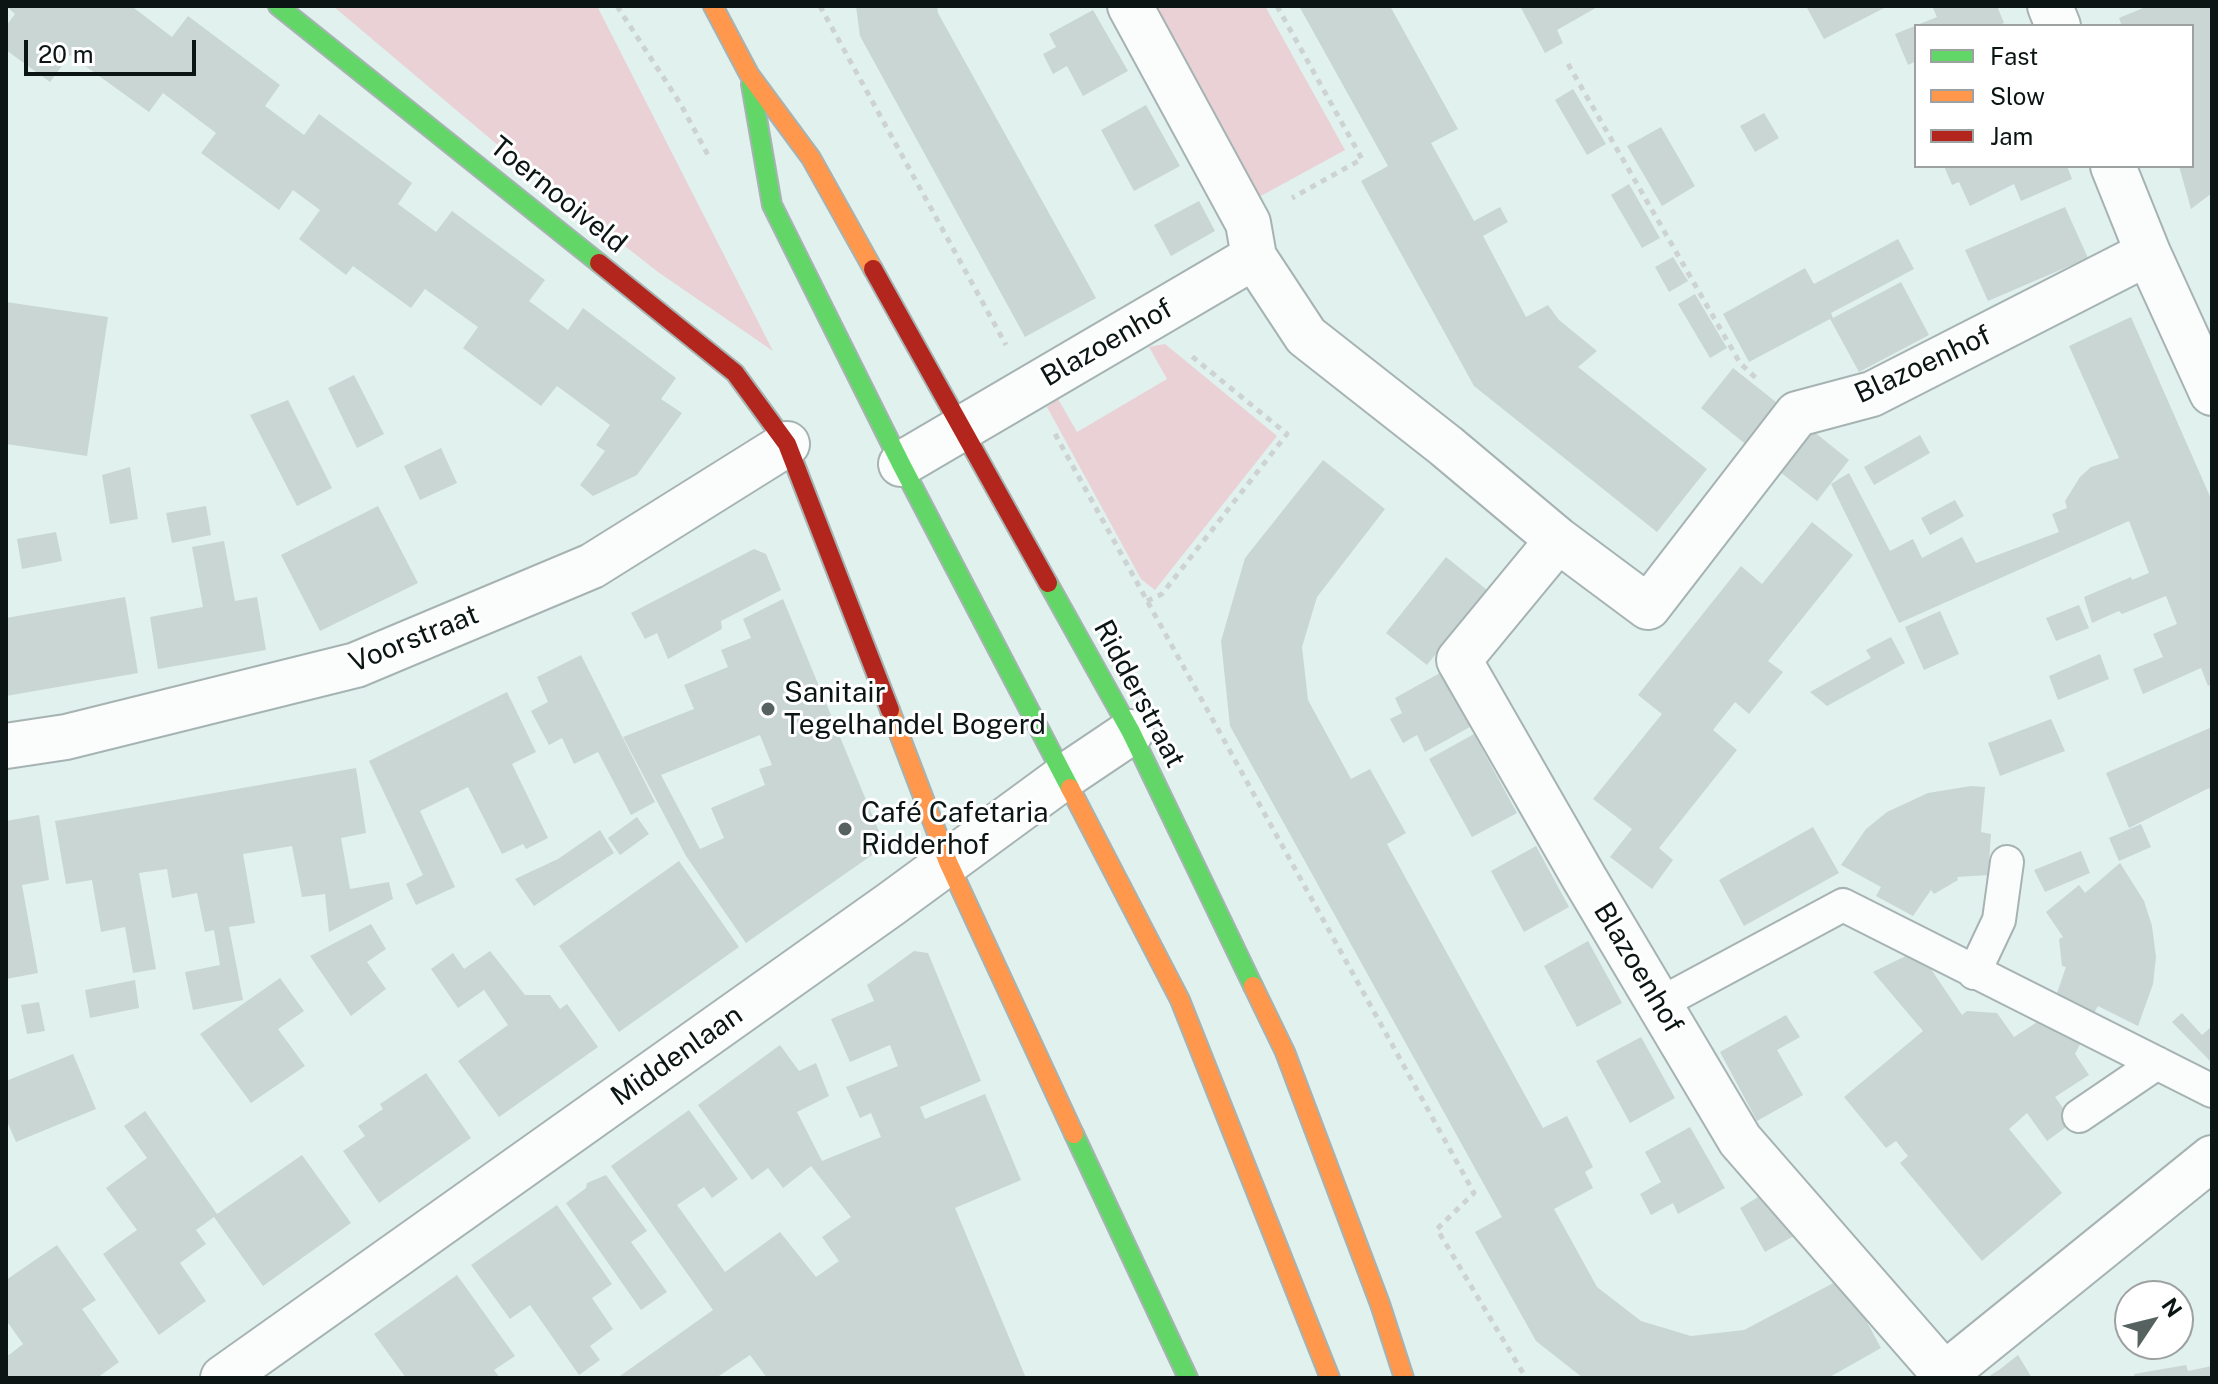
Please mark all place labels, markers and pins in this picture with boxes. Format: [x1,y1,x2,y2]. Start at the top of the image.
place label: Sanitair Tegelhandel Bogerd [784,676,1046,742]
marker: Sanitair Tegelhandel Bogerd [759,700,777,718]
place label: Café Cafetaria Ridderhof [861,796,1049,862]
marker: Café Cafetaria Ridderhof [836,820,854,838]

